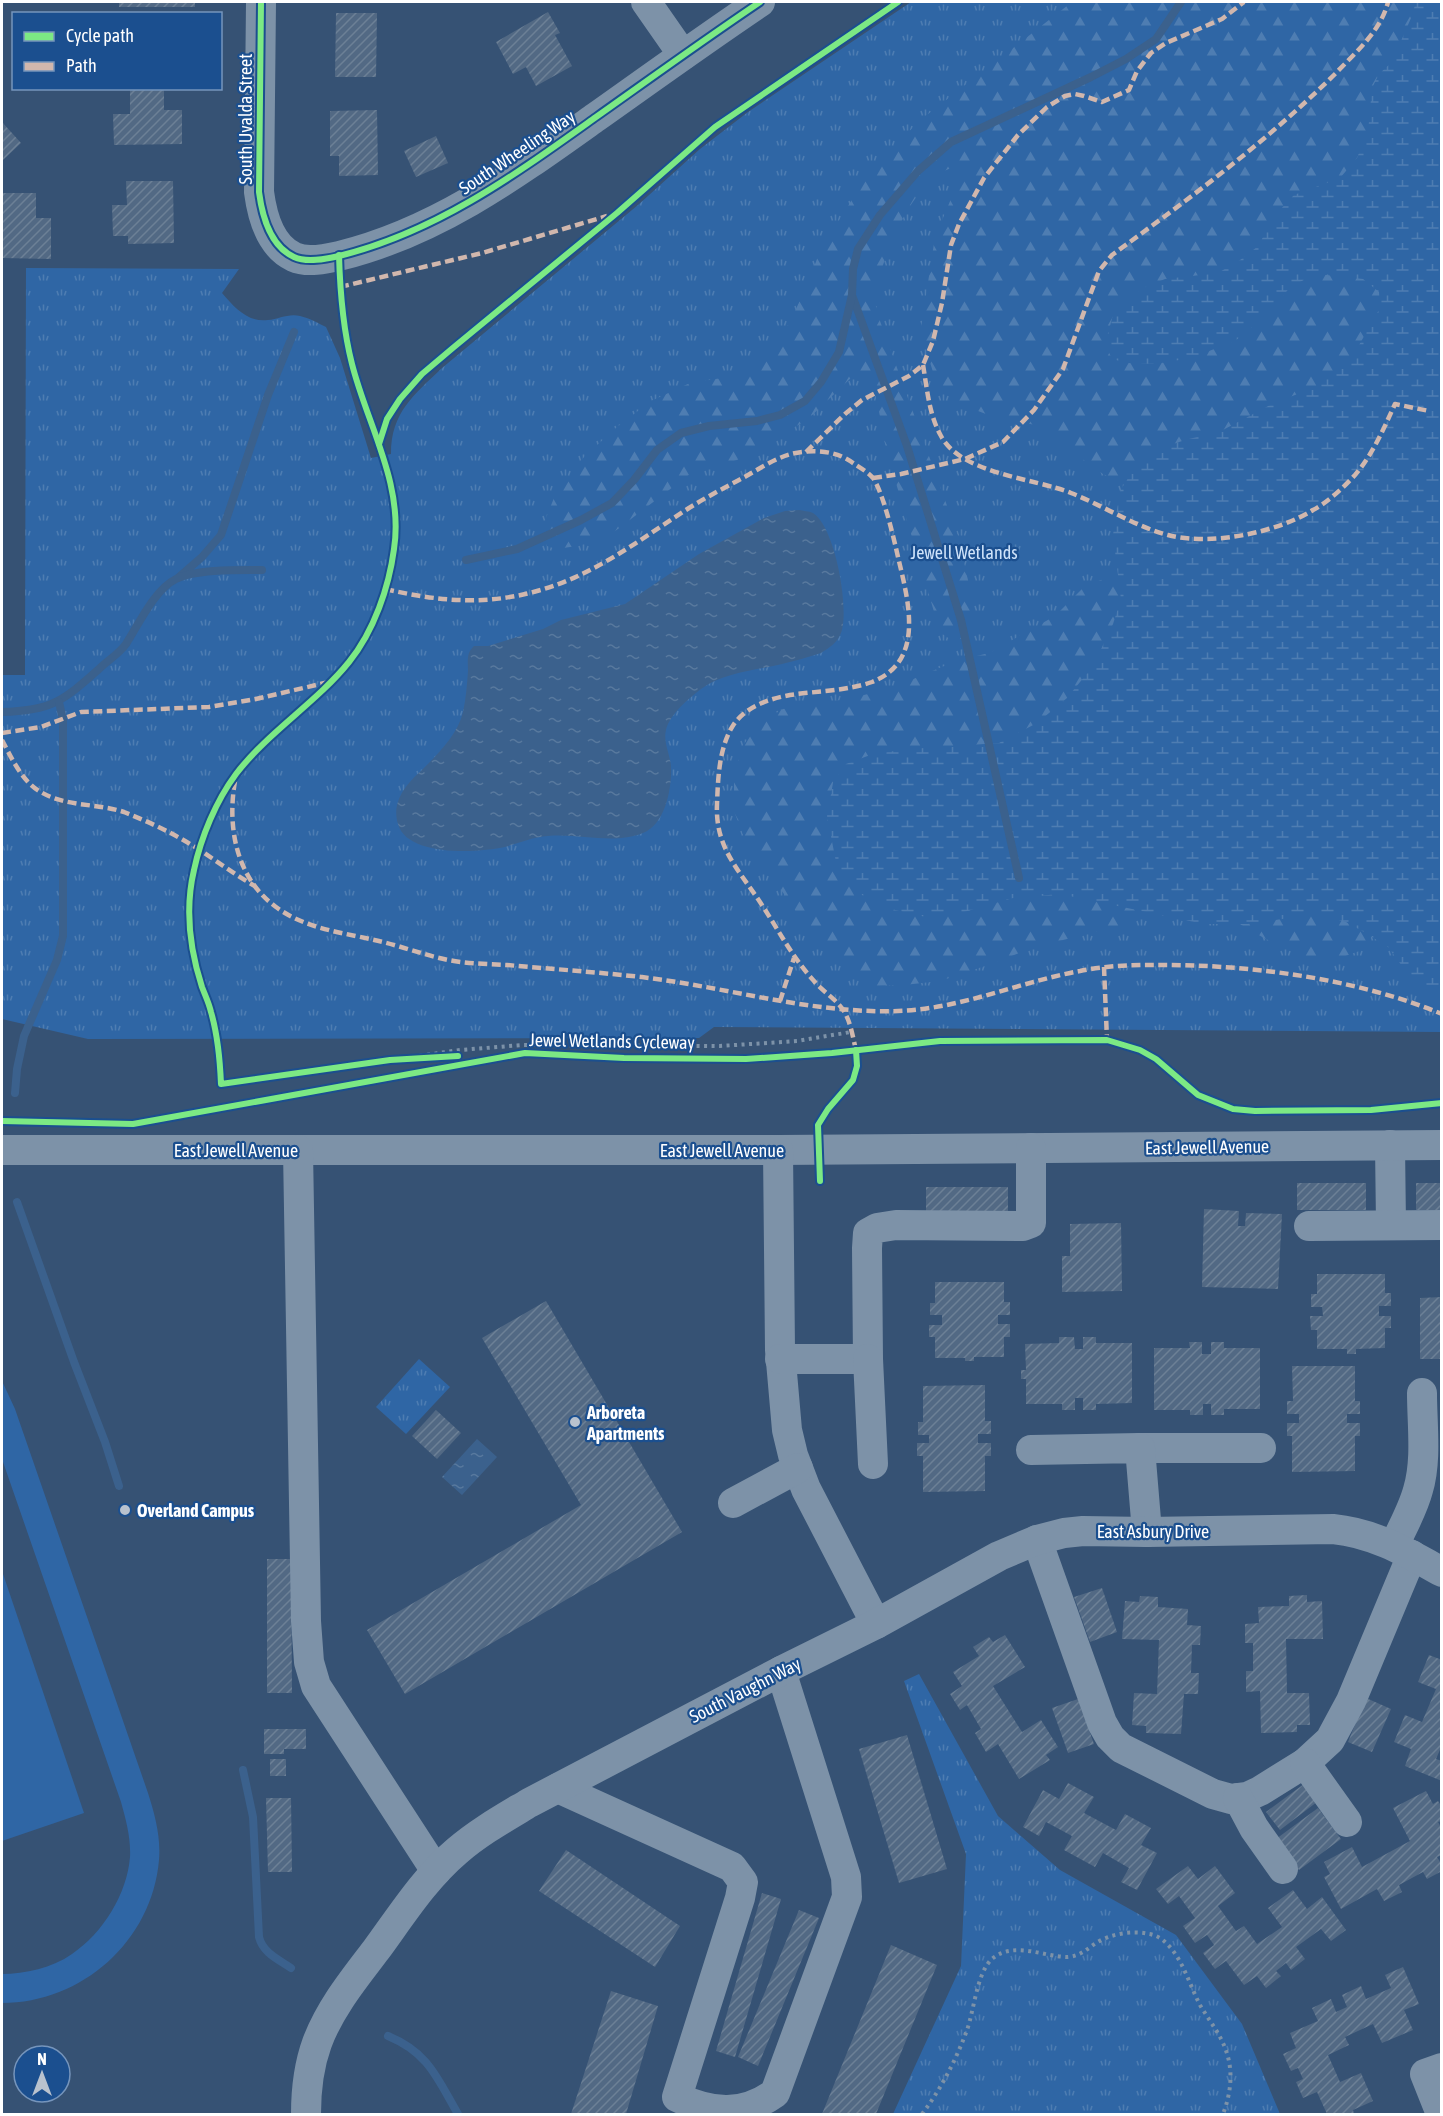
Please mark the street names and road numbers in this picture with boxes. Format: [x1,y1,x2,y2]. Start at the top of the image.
street label: South Uvalda Street [235,54,256,184]
street label: South Wheeling Way [455,105,579,199]
street label: Jewel Wetlands Cycleway [529,1029,695,1053]
street label: East Jewell Avenue [1145,1135,1269,1159]
street label: East Jewell Avenue [174,1140,298,1161]
street label: East Jewell Avenue [660,1140,784,1161]
street label: East Asbury Drive [1097,1521,1209,1542]
street label: South Vaughn Way [686,1653,804,1727]

